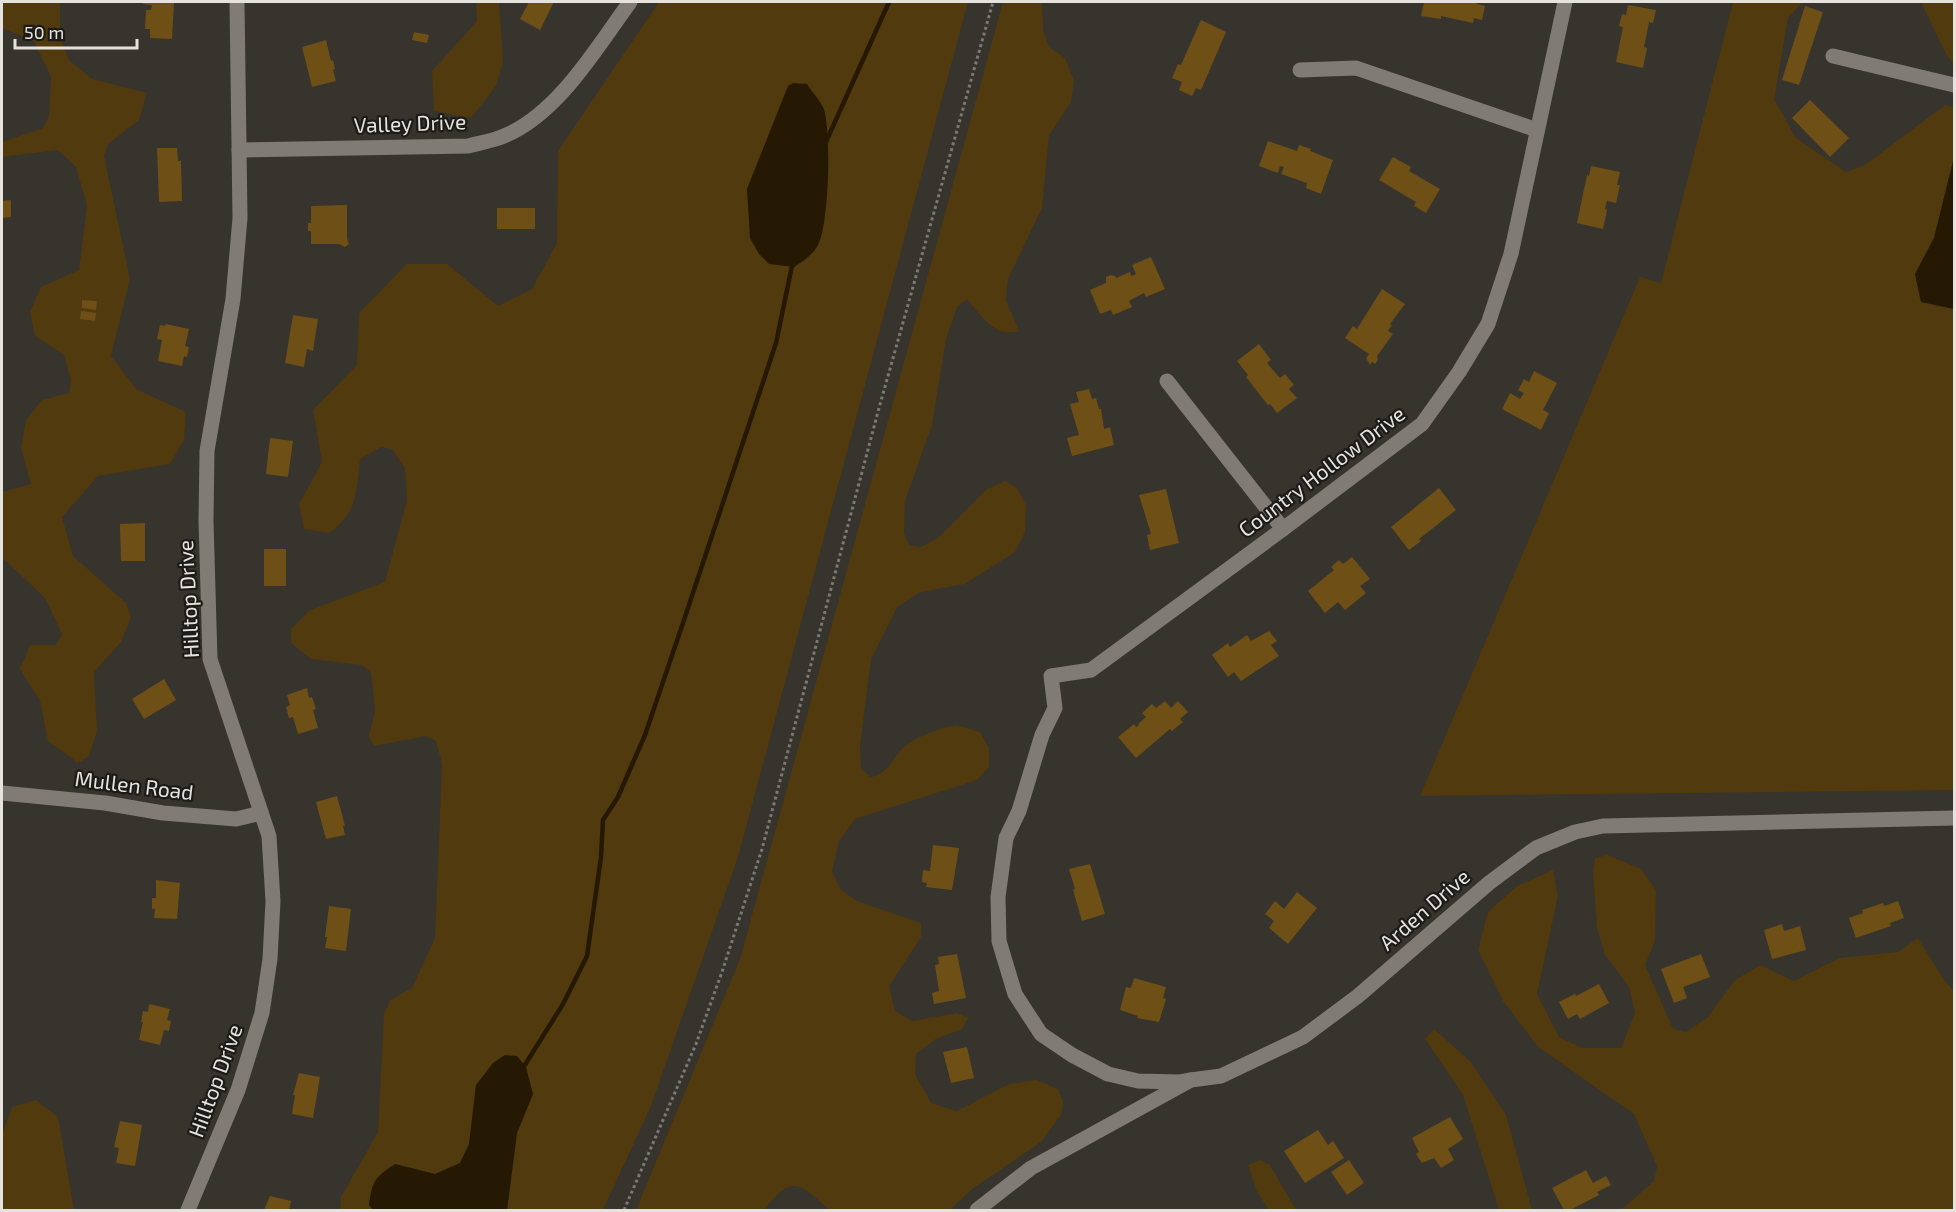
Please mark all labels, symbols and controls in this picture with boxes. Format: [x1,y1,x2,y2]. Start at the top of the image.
scale bar [15,12,136,50]
text: 50 m [24,21,64,43]
street label: Valley Drive [353,108,467,137]
street label: Country Hollow Drive [1233,400,1409,541]
street label: Hilltop Drive [172,539,203,659]
street label: Mullen Road [73,765,195,804]
street label: Arden Drive [1374,863,1474,955]
street label: Hilltop Drive [183,1021,247,1140]

